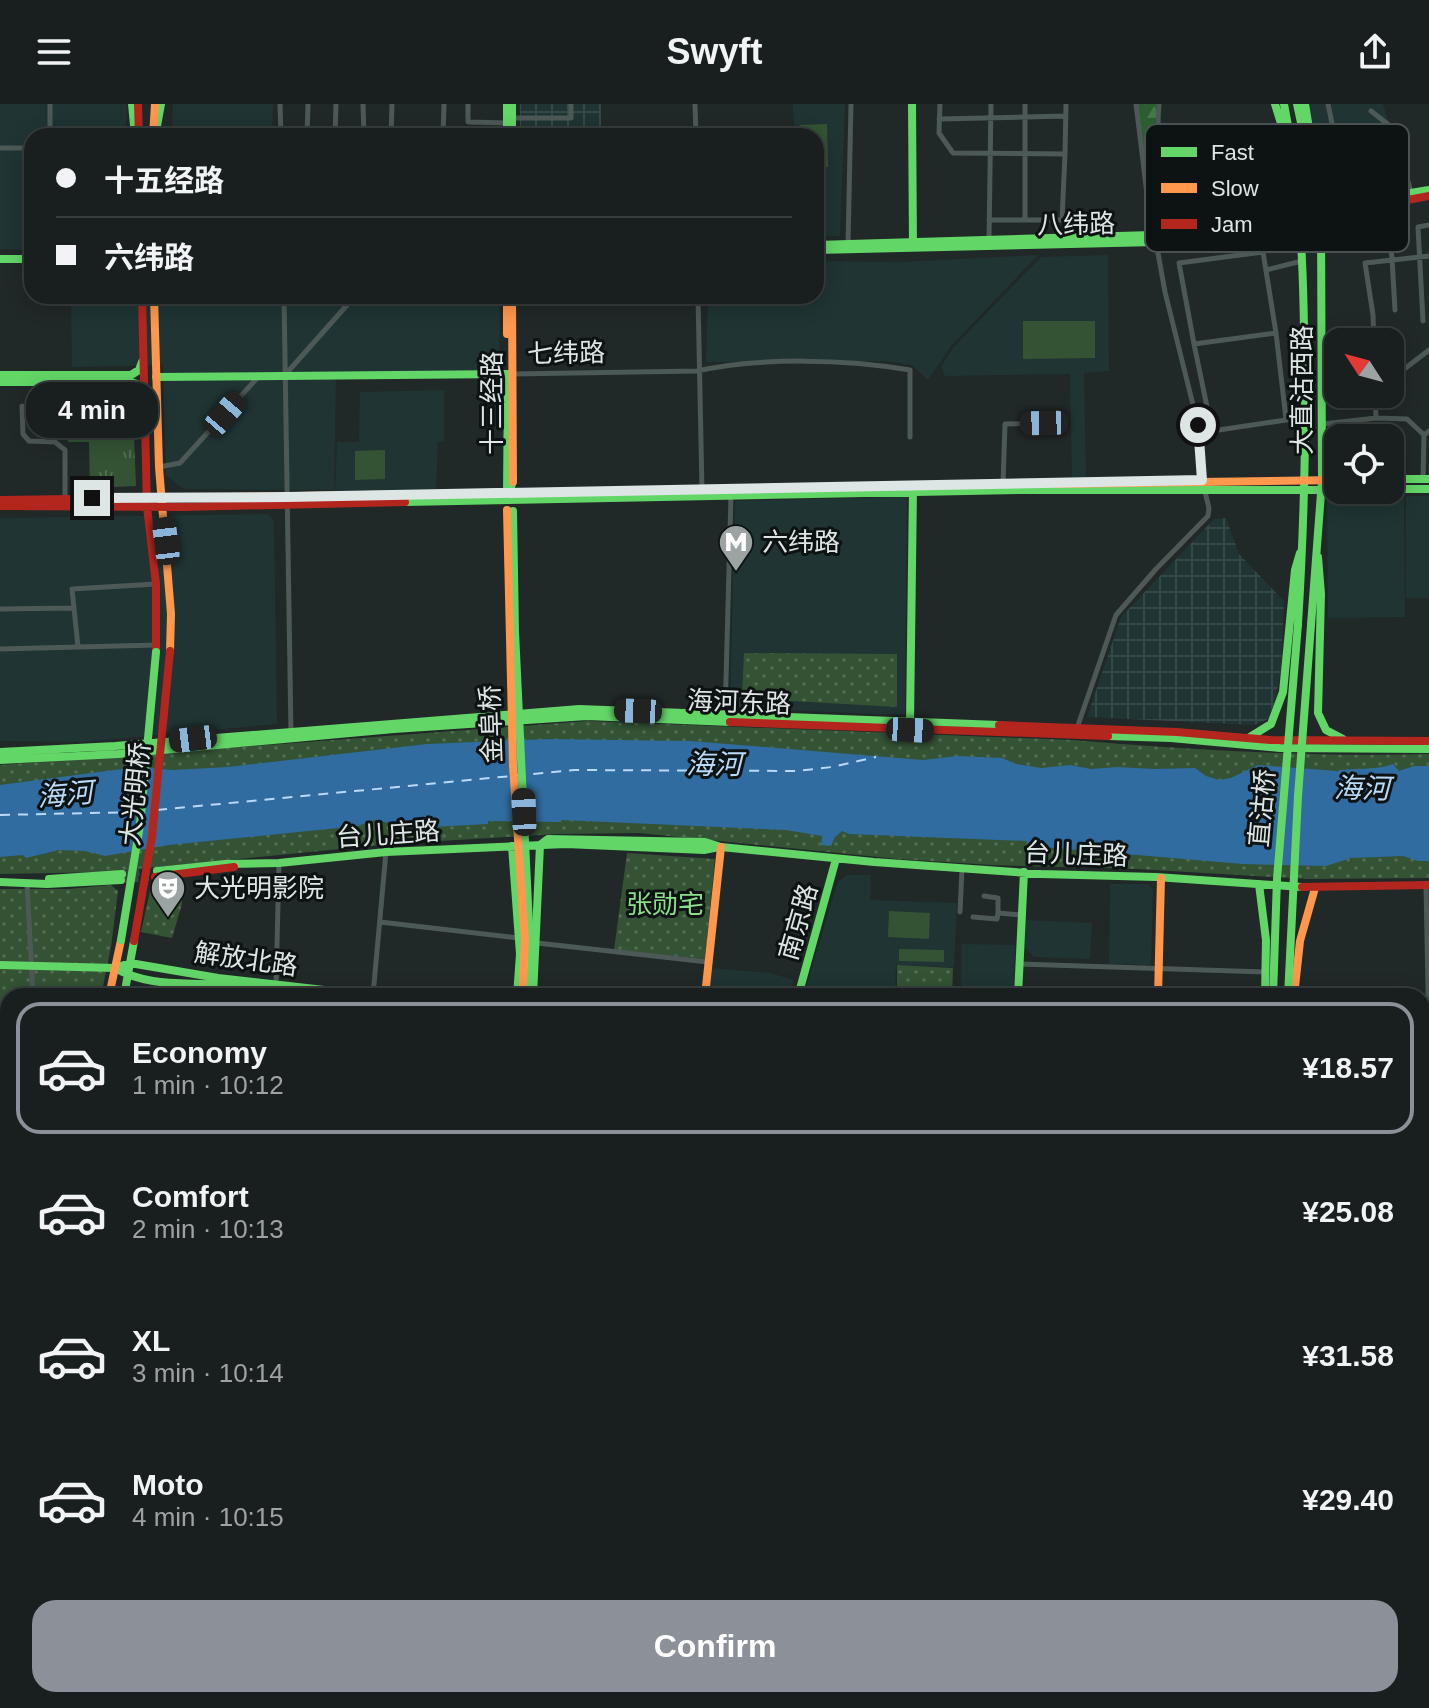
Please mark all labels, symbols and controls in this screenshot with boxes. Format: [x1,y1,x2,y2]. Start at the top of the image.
icon: menu [32,30,76,74]
icon: share [1353,30,1397,74]
text: Swyft [666,31,763,72]
legend [1145,124,1409,252]
text: Fast [1211,140,1254,165]
text: 十五经路 [104,164,224,197]
text: Slow [1211,176,1259,201]
street label: 八纬路 [1037,208,1115,240]
text: Jam [1211,212,1253,237]
text: 六纬路 [104,241,194,274]
street label: 大直沽西路 [1287,325,1317,455]
north arrow [1324,328,1404,408]
map controls [1324,328,1404,504]
street label: 七纬路 [527,337,605,369]
street label: 十三经路 [477,351,507,455]
callout: 4 min [26,382,158,438]
car [200,388,250,440]
text: 4 min [58,395,126,425]
route start [1180,407,1216,443]
car [1020,411,1068,435]
button: locate [1324,424,1404,504]
route end [74,480,110,516]
car [151,516,181,566]
metro station icon: 六纬路 [717,523,755,573]
place label: 六纬路 [762,527,840,557]
street label: 金阜桥 [475,684,507,764]
street label: 海河东路 [687,685,791,719]
car [614,698,662,724]
car [885,717,935,743]
car [168,724,218,754]
street label: 大光明桥 [115,741,155,847]
water label: 海河 [686,749,747,780]
street label: 直沽桥 [1244,768,1280,848]
water label: 海河 [1334,773,1395,805]
water label: 海河 [36,776,99,812]
car [511,788,537,836]
street label: 台儿庄路 [335,815,441,853]
street label: 台儿庄路 [1024,837,1128,871]
theatre icon: 大光明影院 [149,869,187,919]
place label: 大光明影院 [194,873,324,903]
street label: 南京路 [773,880,823,964]
park label: 张勋宅 [626,889,704,919]
street label: 解放北路 [192,937,300,981]
icon: car [36,1032,108,1104]
text: Economy [132,1036,267,1069]
text: ¥18.57 [1302,1051,1394,1084]
text: 1 min · 10:12 [132,1070,284,1100]
icon: car [36,1176,108,1248]
text: Comfort [132,1180,249,1213]
text: ¥25.08 [1302,1195,1394,1228]
text: 2 min · 10:13 [132,1214,284,1244]
icon: car [36,1320,108,1392]
text: XL [132,1324,170,1357]
text: ¥31.58 [1302,1339,1394,1372]
text: 3 min · 10:14 [132,1358,284,1388]
icon: car [36,1464,108,1536]
text: Moto [132,1468,204,1501]
text: ¥29.40 [1302,1483,1394,1516]
text: 4 min · 10:15 [132,1502,284,1532]
button: Confirm [32,1600,1398,1692]

